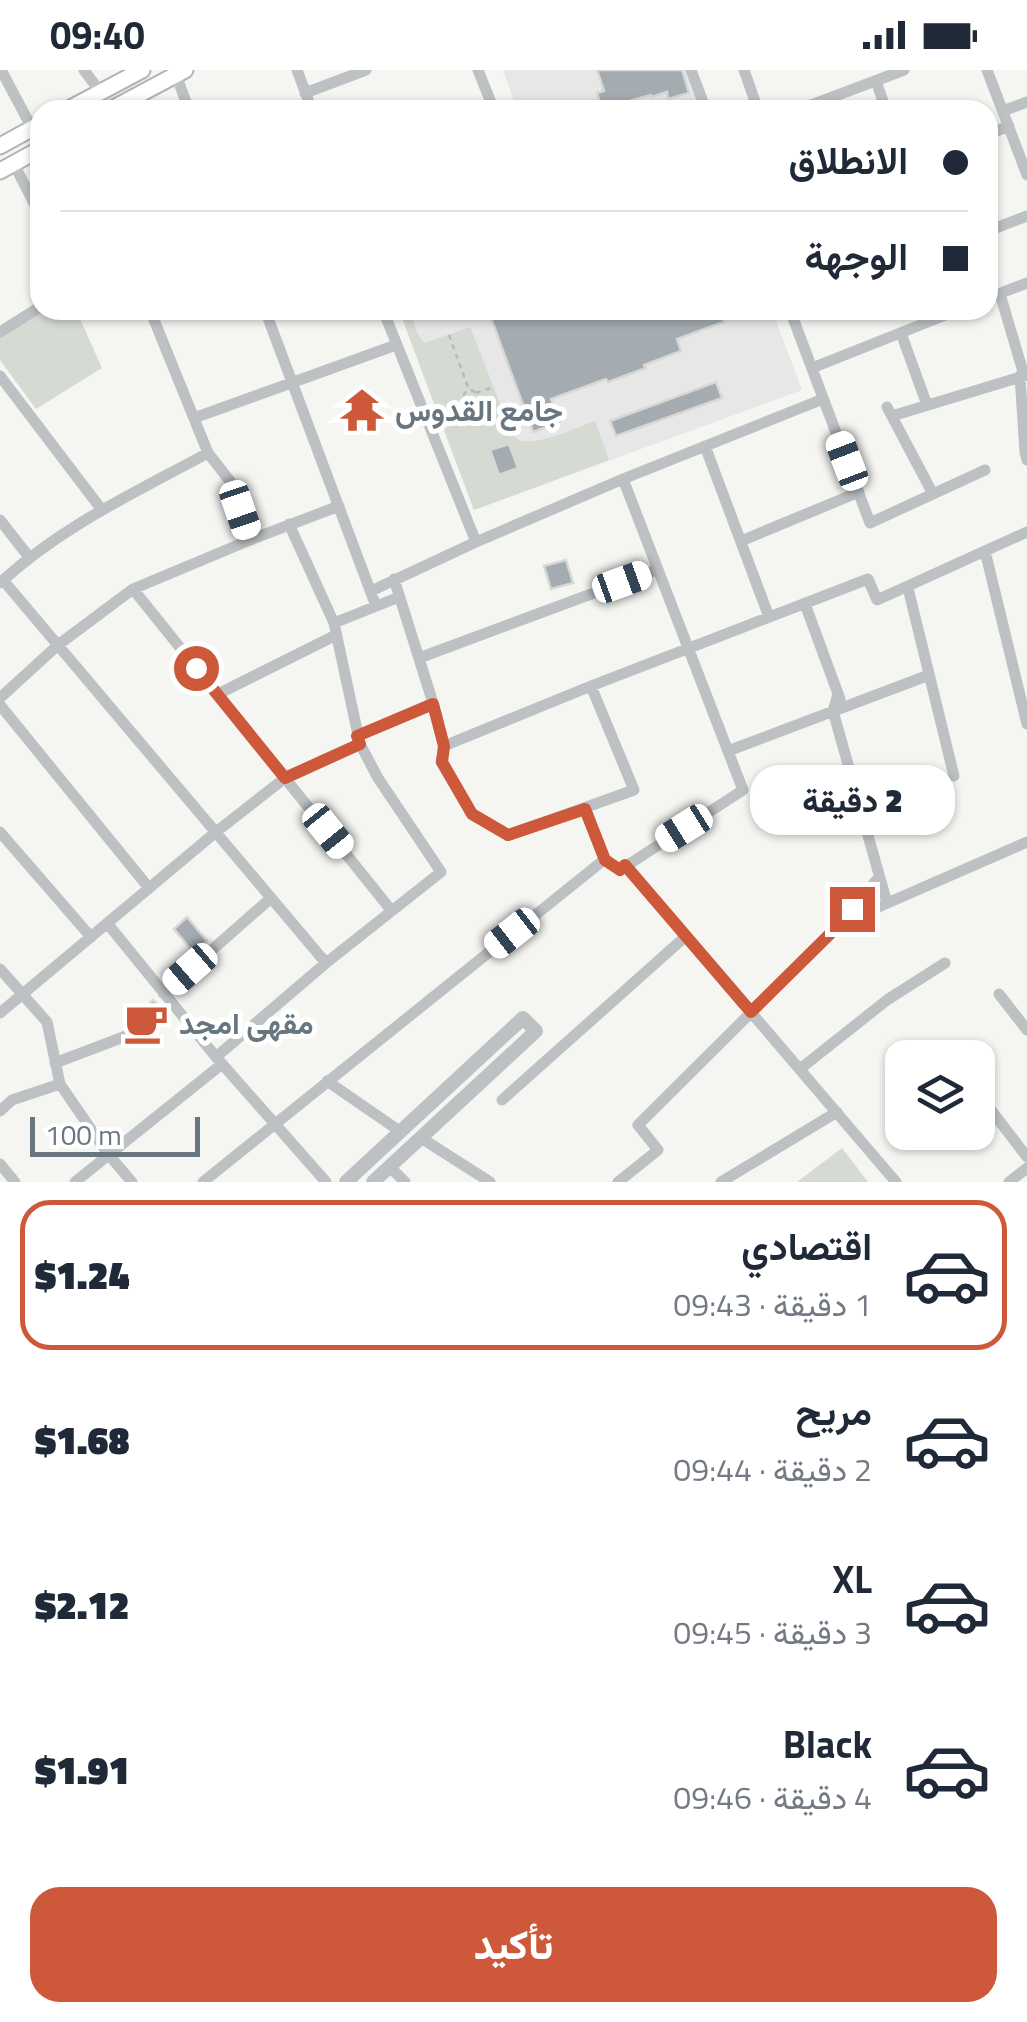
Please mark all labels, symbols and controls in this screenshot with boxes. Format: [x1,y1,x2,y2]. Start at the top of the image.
text: 09:40 [50,6,145,64]
text: الانطلاق [789,131,908,189]
text: الوجهة [805,227,908,285]
temple icon: جامع القدوس [338,386,386,434]
place label: جامع القدوس [395,387,563,433]
car [822,428,872,494]
car [216,477,264,543]
car [589,558,655,606]
route start [174,646,219,691]
callout: 2 دقيقة [750,764,954,834]
text: 2 دقيقة [802,776,903,824]
car [297,798,359,864]
car [651,799,717,857]
route end [830,887,875,932]
car [479,903,545,963]
car [158,938,222,1000]
cafe icon: مقهى امجد [122,999,170,1047]
place label: مقهى امجد [179,1000,313,1046]
map controls [885,1040,995,1150]
button: layers [885,1040,995,1150]
scale bar [30,1112,200,1156]
text: 100 m [45,1113,122,1156]
text: اقتصادي [741,1217,872,1275]
icon: car [902,1230,992,1320]
text: $1.24 [35,1246,129,1304]
text: 1 دقيقة · 09:43 [673,1280,872,1328]
text: مريح [796,1382,872,1440]
icon: car [902,1395,992,1485]
text: $1.68 [35,1411,129,1469]
text: 2 دقيقة · 09:44 [673,1445,872,1493]
text: XL [832,1550,872,1608]
icon: car [902,1560,992,1650]
text: $2.12 [35,1576,129,1634]
text: 3 دقيقة · 09:45 [673,1608,872,1656]
text: Black [783,1715,872,1773]
icon: car [902,1725,992,1815]
text: $1.91 [35,1741,129,1799]
text: 4 دقيقة · 09:46 [673,1773,872,1821]
button: تأكيد [30,1887,997,2002]

